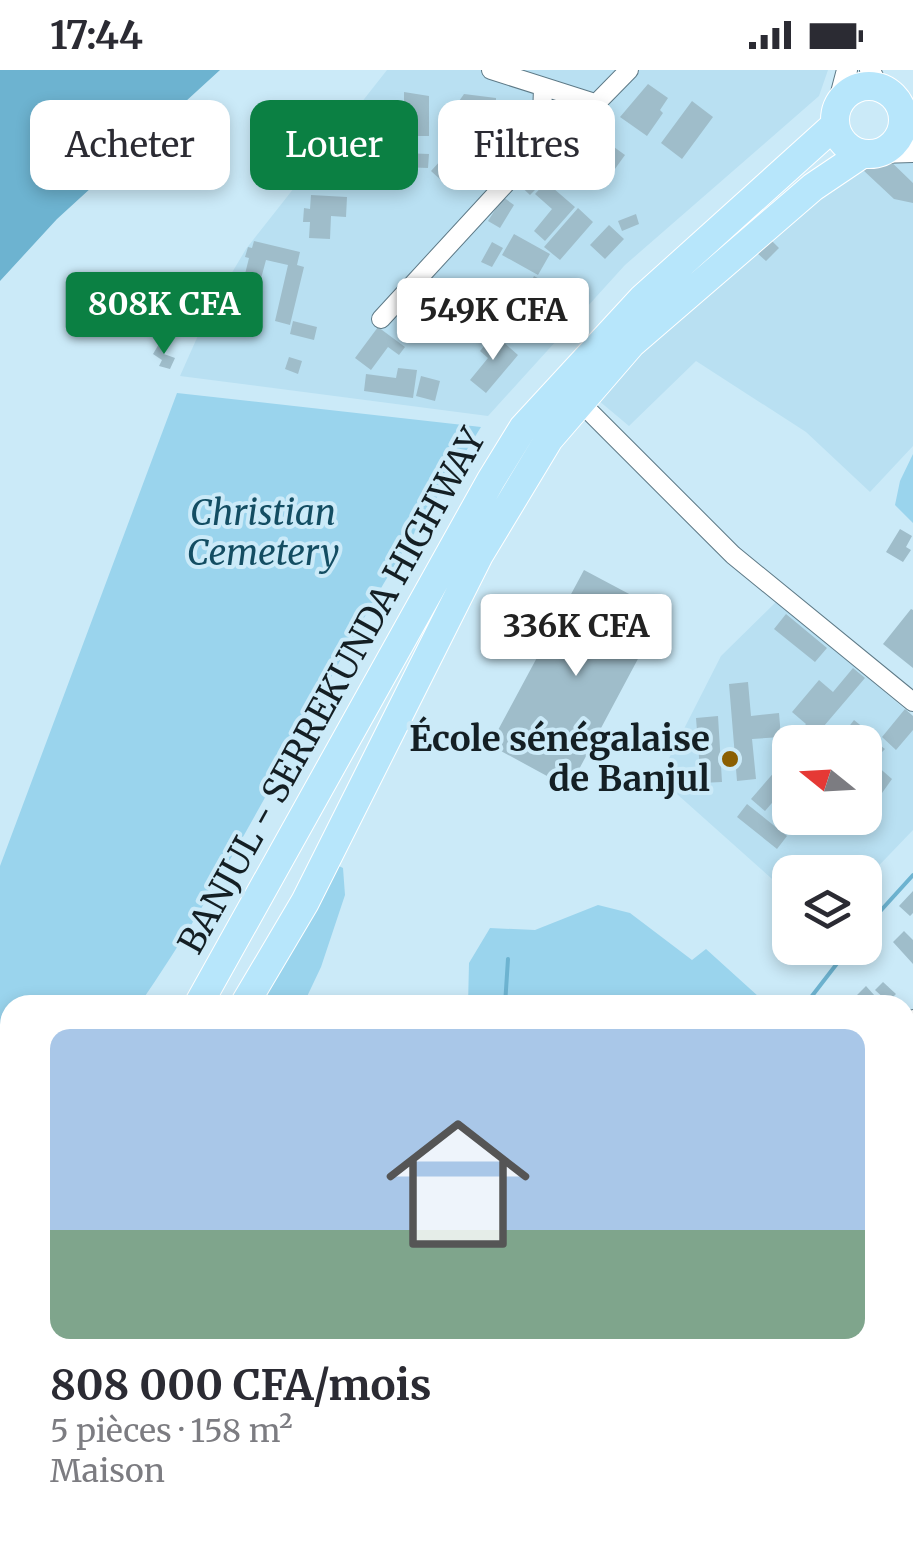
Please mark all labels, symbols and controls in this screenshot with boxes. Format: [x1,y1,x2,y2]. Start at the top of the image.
text: 17:44 [50,12,143,59]
chip: Acheter [30,100,230,190]
chip: Louer [250,100,418,190]
chip: Filtres [438,100,615,190]
pin: 808K CFA [61,272,267,357]
pin: 549K CFA [390,278,596,363]
text: 808K CFA [88,284,240,324]
text: 549K CFA [419,290,567,330]
street label: BANJUL - SERREKUNDA HIGHWAY [169,420,495,961]
park label: Christian Cemetery [187,491,339,575]
pin: 336K CFA [473,594,679,679]
text: 336K CFA [503,606,649,646]
place label: École sénégalaise de Banjul [409,716,710,801]
north arrow [772,725,882,835]
map controls [772,725,882,965]
marker: École sénégalaise de Banjul [719,748,741,770]
button: layers [772,855,882,965]
icon: home [368,1094,548,1274]
text: 808 000 CFA/mois [50,1359,432,1411]
text: 5 pièces · 158 m² [50,1411,293,1451]
text: Maison [50,1451,165,1491]

